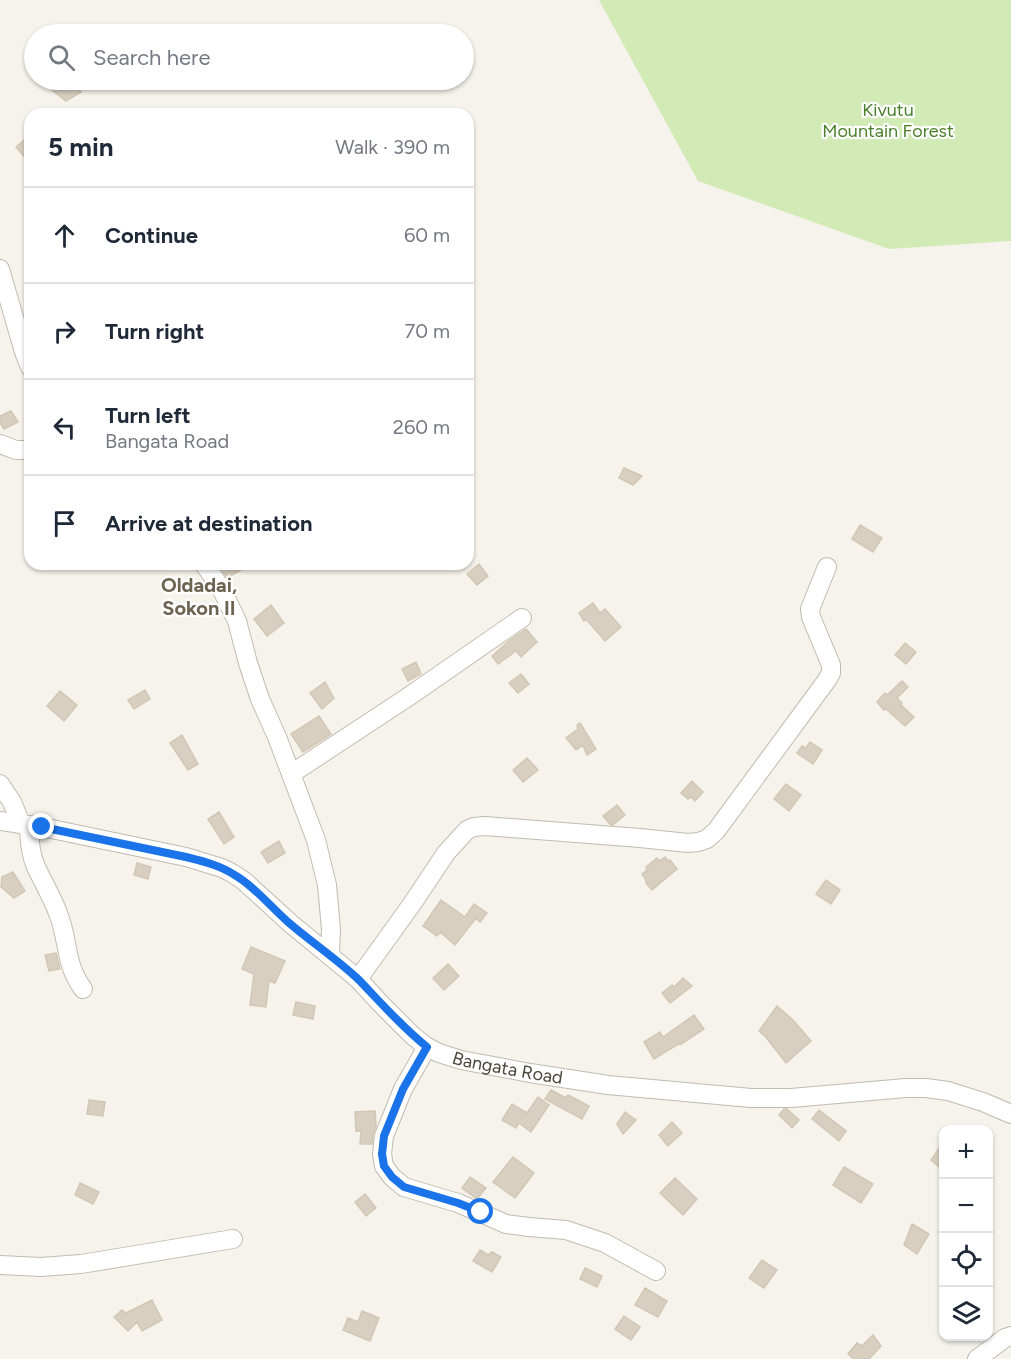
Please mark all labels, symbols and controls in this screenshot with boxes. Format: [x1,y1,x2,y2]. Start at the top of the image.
search box [24,24,474,90]
icon: search [45,41,78,74]
text: Search here [93,44,211,71]
park label: Kivutu Mountain Forest [822,99,954,142]
text: 5 min [48,131,114,163]
text: Walk · 390 m [335,135,450,159]
icon: ahead [48,219,81,252]
text: Continue [105,222,198,249]
text: 60 m [404,223,450,247]
icon: right [48,315,81,348]
text: Turn right [105,318,204,345]
text: 70 m [404,319,450,343]
text: Turn left [105,402,191,429]
icon: left [48,411,81,444]
text: 260 m [393,415,450,439]
text: Bangata Road [105,429,229,453]
icon: arrive [48,507,81,540]
text: Arrive at destination [105,510,313,537]
district label: Oldadai, Sokon II [161,573,237,620]
route end [28,813,54,839]
street label: Bangata Road [449,1047,564,1089]
map controls [939,1125,993,1341]
button: + [939,1125,993,1179]
button: − [939,1179,993,1233]
route start [467,1198,493,1224]
button: locate [939,1233,993,1287]
button: layers [939,1287,993,1341]

